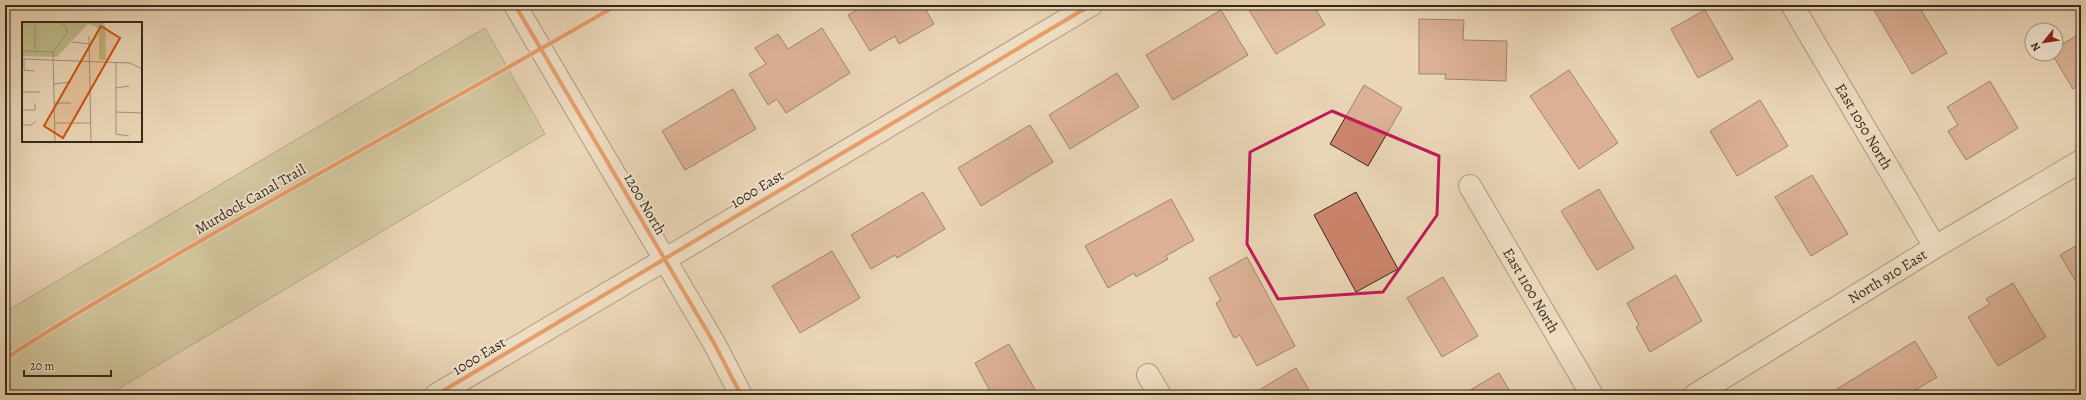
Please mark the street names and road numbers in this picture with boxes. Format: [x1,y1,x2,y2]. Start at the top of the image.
street label: East 1050 North [1830,80,1897,173]
street label: Murdock Canal Trail [191,159,309,239]
street label: 1000 East [727,165,787,213]
street label: 1200 North [619,170,671,238]
street label: East 1100 North [1498,244,1564,337]
street label: North 910 East [1844,244,1931,308]
street label: 1000 East [449,332,509,380]

